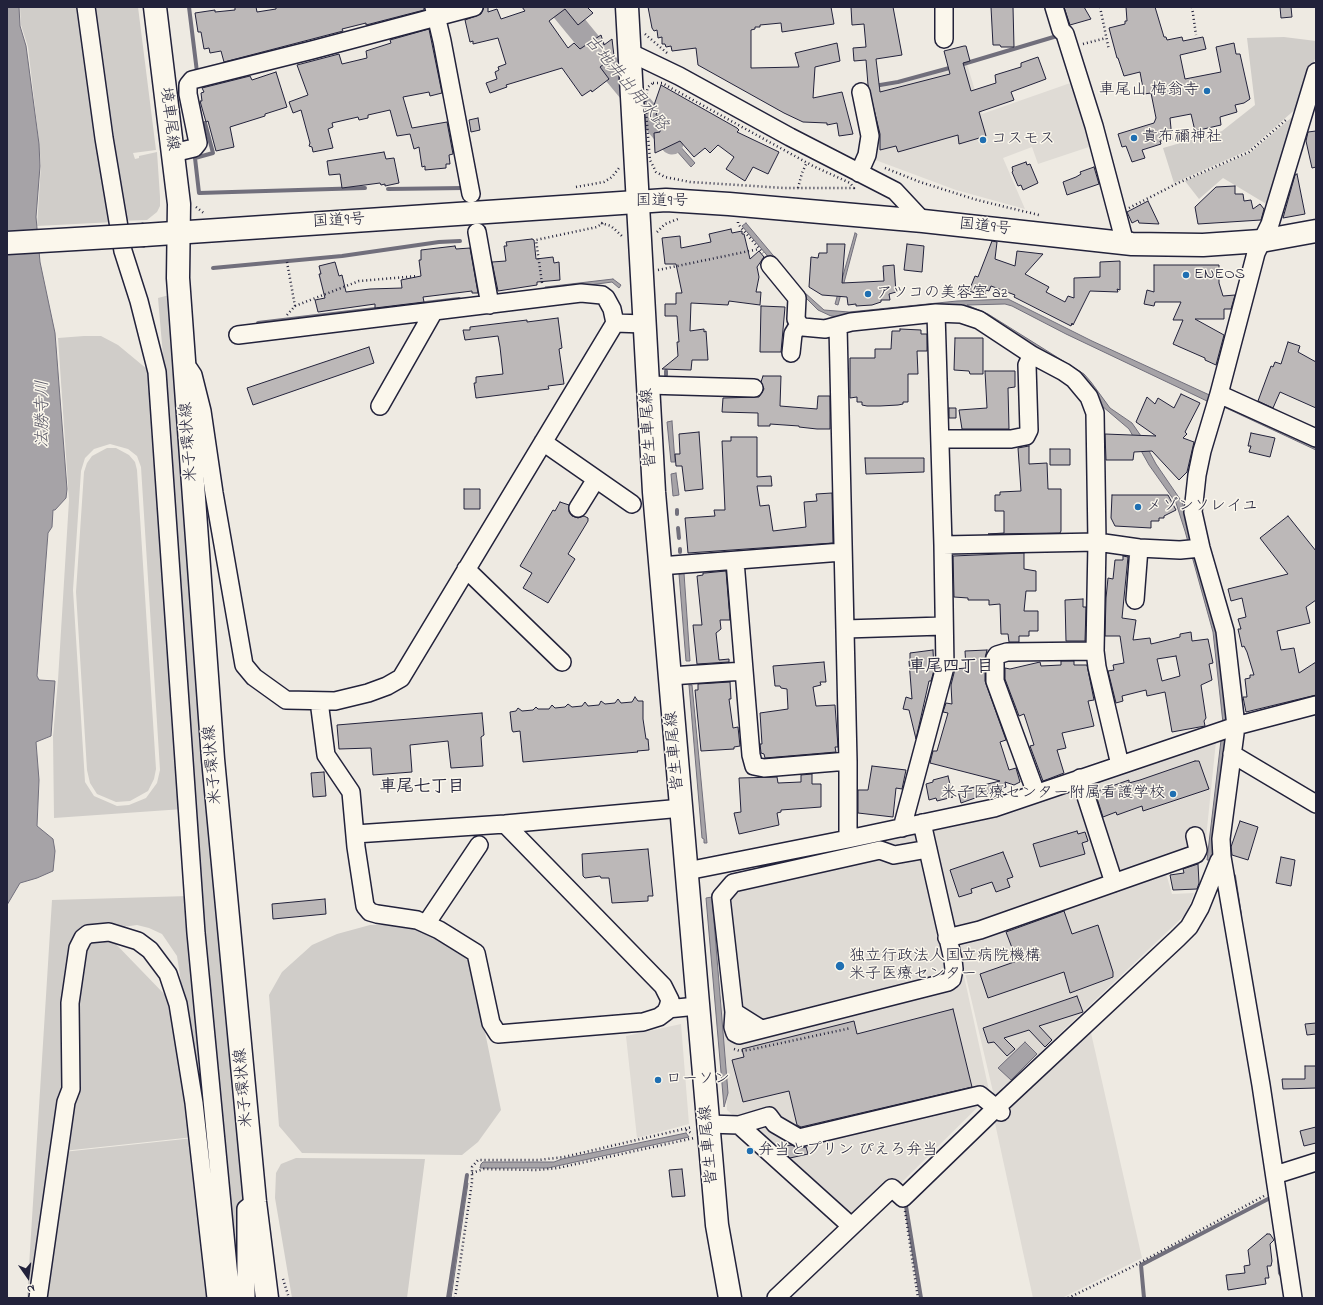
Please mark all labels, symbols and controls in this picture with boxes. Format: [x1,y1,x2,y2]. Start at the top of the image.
water label: 古地井出用水路 [579,32,671,136]
place label: 車尾山 梅翁寺 [1099,81,1199,101]
street label: 境車尾線 [155,86,181,152]
marker: 車尾山 梅翁寺 [1202,86,1212,96]
place label: 貴布禰神社 [1142,128,1222,148]
place label: コスモス [991,130,1055,150]
marker: 貴布禰神社 [1129,133,1139,143]
marker: コスモス [978,135,988,145]
street label: 国道9号 [636,192,688,212]
street label: 国道9号 [312,211,366,233]
street label: 国道9号 [958,216,1012,240]
place label: ENEOS [1194,265,1245,285]
marker: ENEOS [1181,270,1191,280]
place label: アツコの美容室 az [876,284,1007,304]
marker: アツコの美容室 az [863,289,873,299]
water label: 法勝寺川 [34,380,54,448]
street label: 皆生車尾線 [638,388,662,468]
street label: 米子環状線 [178,401,202,483]
place label: メゾンソレイユ [1146,497,1258,517]
marker: メゾンソレイユ [1133,502,1143,512]
district label: 車尾四丁目 [909,658,993,678]
street label: 皆生車尾線 [663,710,689,792]
street label: 米子環状線 [201,724,227,806]
district label: 車尾七丁目 [380,778,464,798]
place label: 米子医療センター附属看護学校 [941,784,1165,804]
marker: 米子医療センター附属看護学校 [1168,789,1178,799]
place label: 独立行政法人国立病院機構 米子医療センター [849,947,1041,985]
marker: 独立行政法人国立病院機構 米子医療センター [834,960,846,972]
street label: 米子環状線 [232,1047,258,1129]
place label: ローソン [666,1070,730,1090]
marker: ローソン [653,1075,663,1085]
street label: 皆生車尾線 [697,1104,723,1186]
place label: 弁当とプリン ぴえろ弁当 [758,1141,938,1161]
marker: 弁当とプリン ぴえろ弁当 [745,1146,755,1156]
north arrow [8,1257,48,1297]
text: N [25,1280,36,1297]

